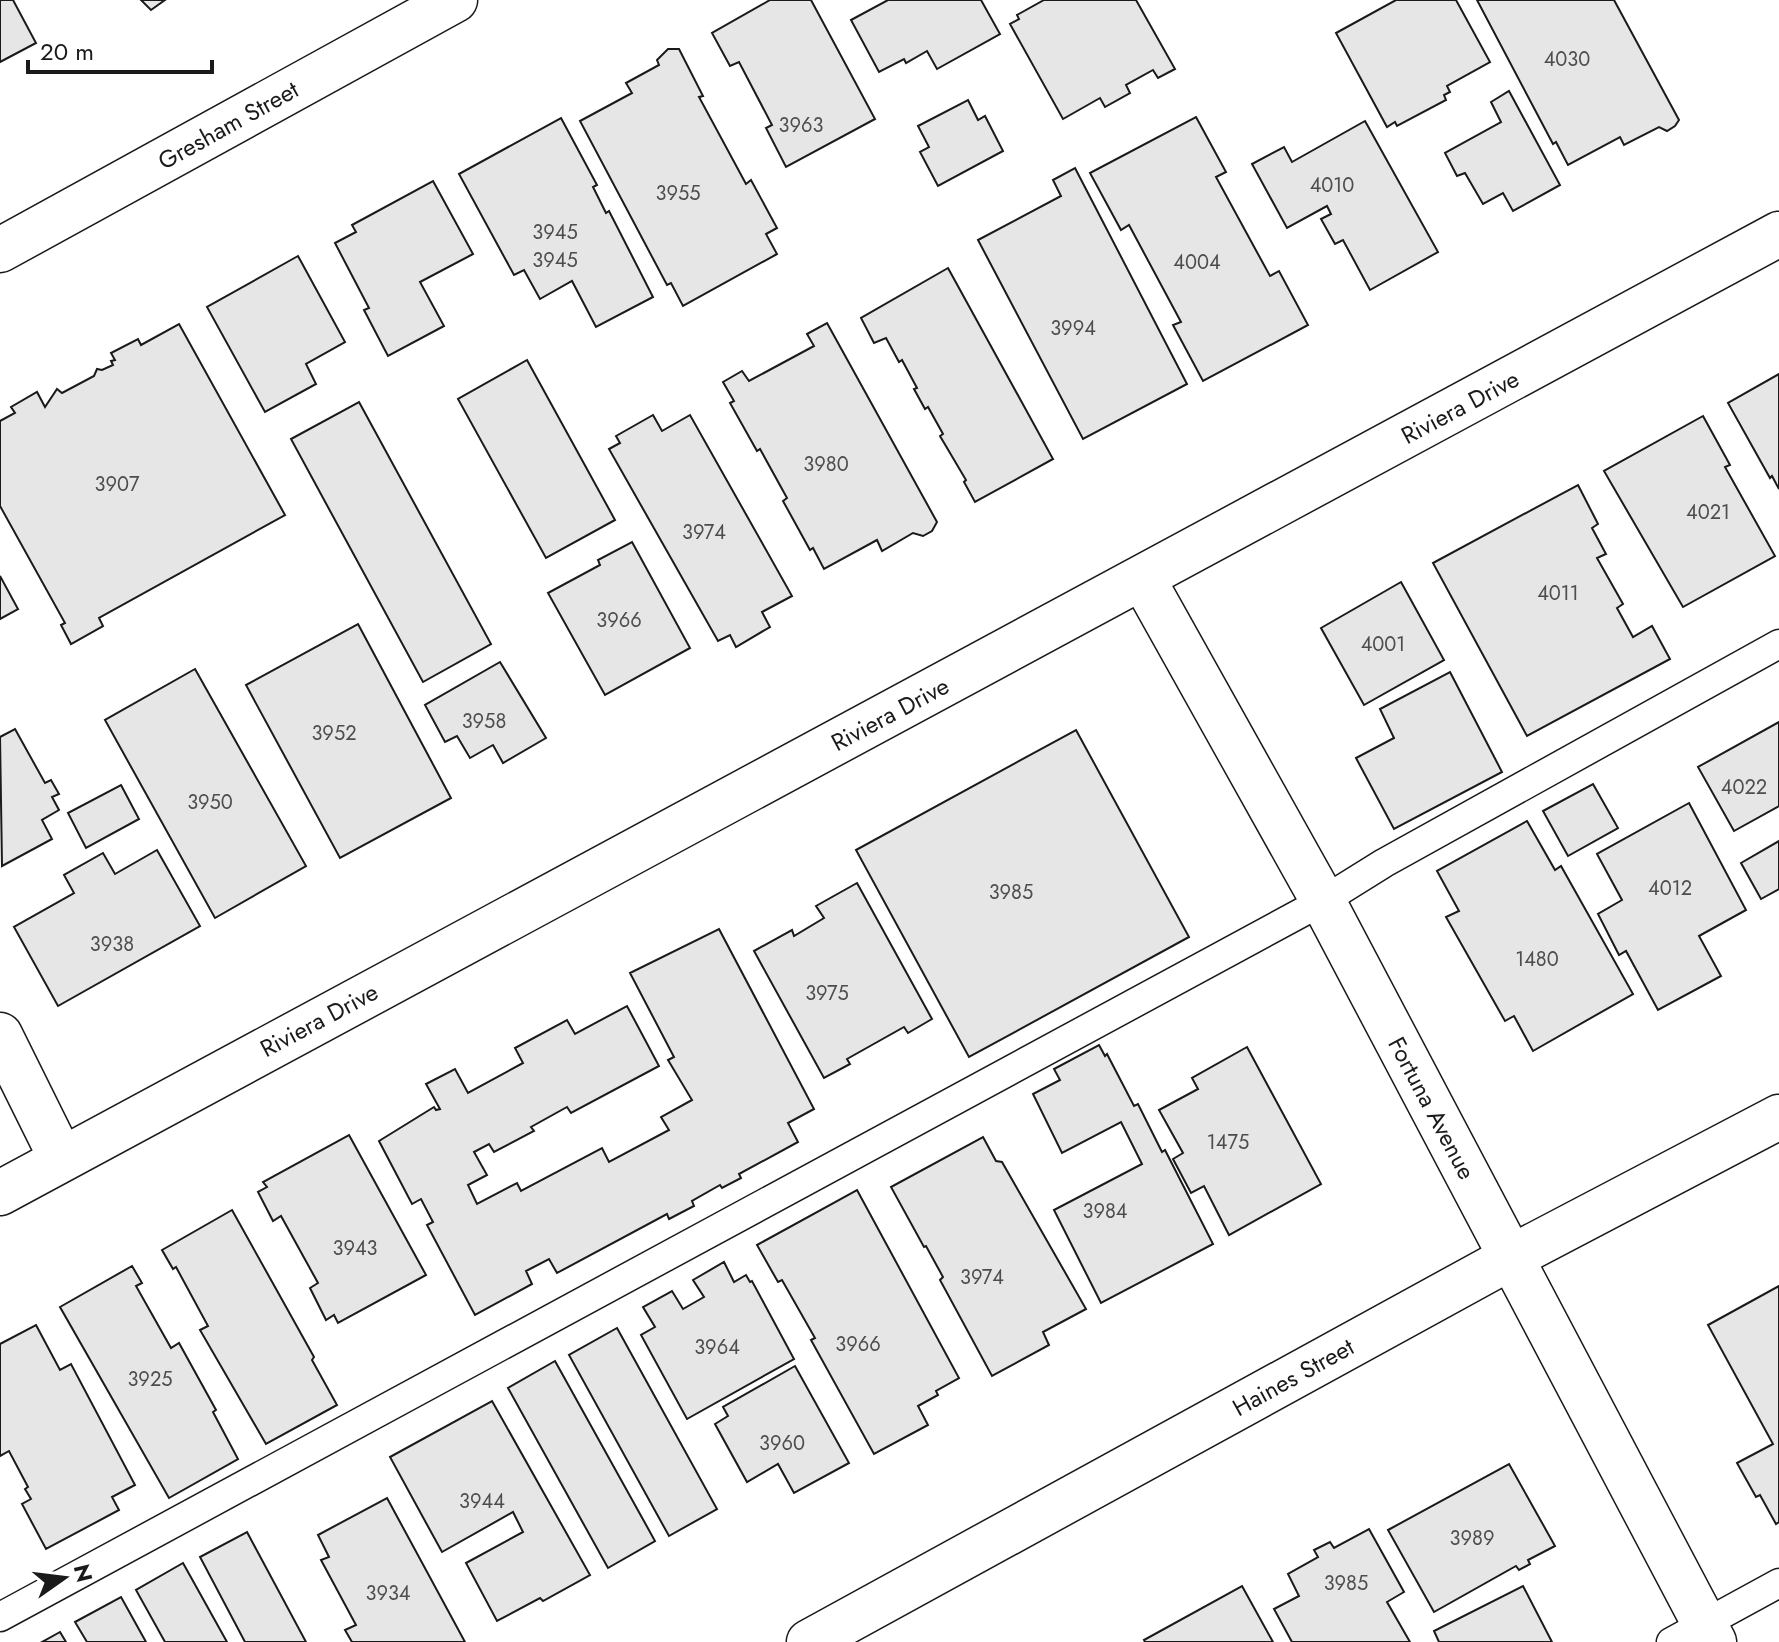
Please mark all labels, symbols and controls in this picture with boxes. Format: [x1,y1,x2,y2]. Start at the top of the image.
scale bar [28,24,212,74]
text: 20 m [40,34,94,69]
house number: 4030 [1544,45,1590,74]
street label: Gresham Street [151,72,305,178]
house number: 3963 [779,111,824,140]
house number: 4010 [1310,171,1354,200]
house number: 3955 [656,179,701,208]
house number: 3945 [532,218,578,247]
house number: 3945 [532,246,578,275]
house number: 4004 [1173,248,1221,277]
house number: 3994 [1050,314,1096,343]
street label: Riviera Drive [1395,361,1525,453]
house number: 3980 [803,450,849,479]
house number: 3907 [95,470,140,499]
house number: 4021 [1686,498,1730,527]
house number: 3974 [682,518,726,547]
house number: 4011 [1537,579,1579,608]
house number: 3966 [596,606,642,635]
house number: 4001 [1361,630,1405,659]
street label: Riviera Drive [825,668,955,760]
house number: 3958 [462,707,506,736]
house number: 3952 [311,719,357,748]
house number: 4022 [1721,773,1767,802]
house number: 3950 [187,788,233,817]
house number: 4012 [1648,874,1692,903]
house number: 3985 [989,878,1033,907]
house number: 3938 [90,930,134,959]
house number: 1480 [1515,945,1559,974]
street label: Riviera Drive [254,974,384,1066]
house number: 3975 [805,979,849,1008]
street label: Fortuna Avenue [1380,1030,1484,1186]
house number: 1475 [1207,1128,1249,1157]
house number: 3984 [1082,1197,1128,1226]
house number: 3943 [332,1234,378,1263]
house number: 3974 [960,1263,1004,1292]
street label: Haines Street [1226,1329,1360,1425]
house number: 3966 [835,1330,881,1359]
house number: 3964 [694,1333,740,1362]
house number: 3925 [127,1365,173,1394]
house number: 3960 [759,1429,805,1458]
house number: 3944 [459,1487,505,1516]
house number: 3989 [1450,1524,1494,1553]
north arrow [24,1538,104,1618]
text: N [66,1561,101,1586]
house number: 3985 [1324,1569,1368,1598]
house number: 3934 [365,1579,411,1608]

